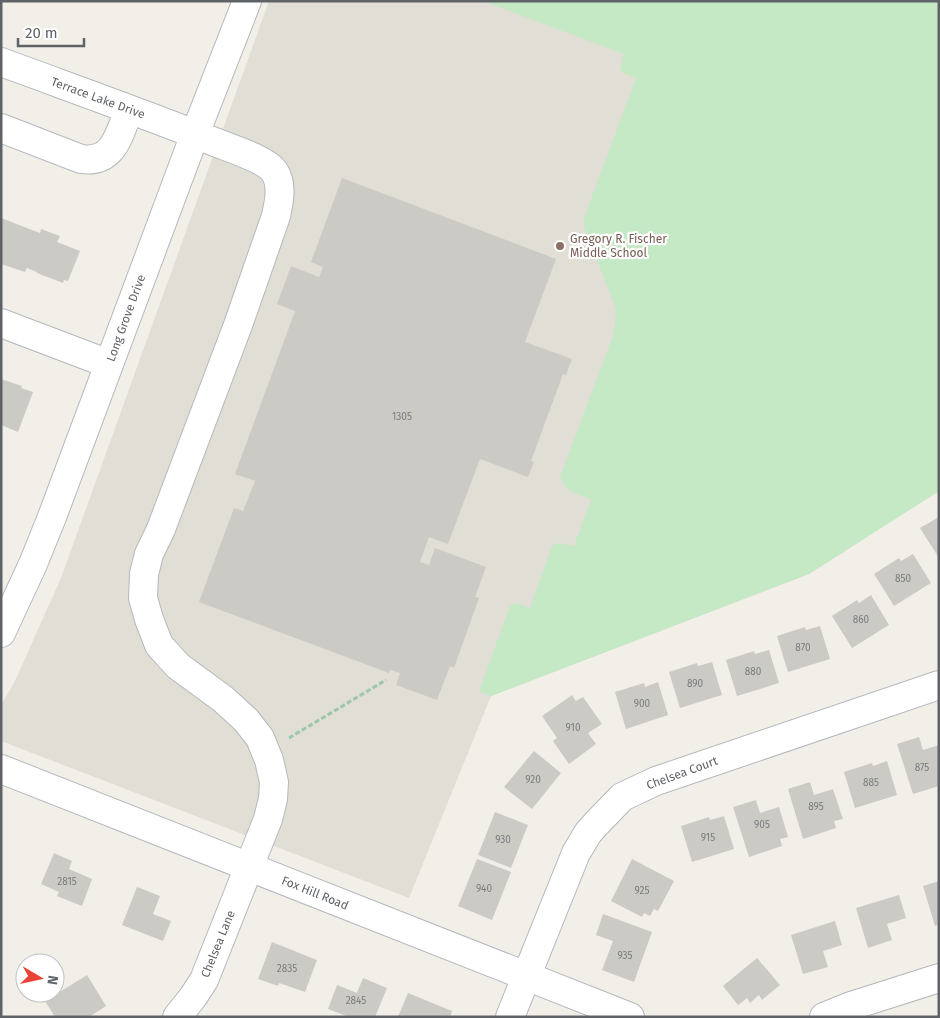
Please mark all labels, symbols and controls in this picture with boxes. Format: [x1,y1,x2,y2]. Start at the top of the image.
scale bar [18,15,84,47]
text: 20 m [25,24,58,42]
street label: Terrace Lake Drive [49,75,147,121]
place label: Gregory R. Fischer Middle School [570,232,667,260]
marker: Gregory R. Fischer Middle School [554,240,566,252]
street label: Long Grove Drive [104,273,148,363]
house number: 1305 [392,411,412,423]
house number: 850 [895,573,911,585]
house number: 860 [853,614,870,626]
house number: 870 [795,642,811,654]
house number: 880 [745,666,762,678]
house number: 890 [687,678,704,690]
house number: 900 [634,698,651,710]
house number: 910 [566,722,581,734]
street label: Chelsea Court [644,753,720,792]
house number: 875 [915,762,929,774]
house number: 920 [525,774,541,786]
house number: 885 [863,777,879,789]
house number: 895 [808,801,824,813]
house number: 905 [754,819,770,831]
house number: 915 [701,832,715,844]
house number: 930 [495,834,511,846]
street label: Fox Hill Road [280,873,350,913]
house number: 2815 [57,876,77,888]
house number: 940 [476,883,492,895]
house number: 925 [635,885,650,897]
street label: Chelsea Lane [198,908,238,980]
house number: 935 [617,950,633,962]
north arrow [15,953,65,1003]
house number: 2835 [277,963,297,975]
text: N [43,974,61,986]
house number: 2845 [346,995,366,1007]

